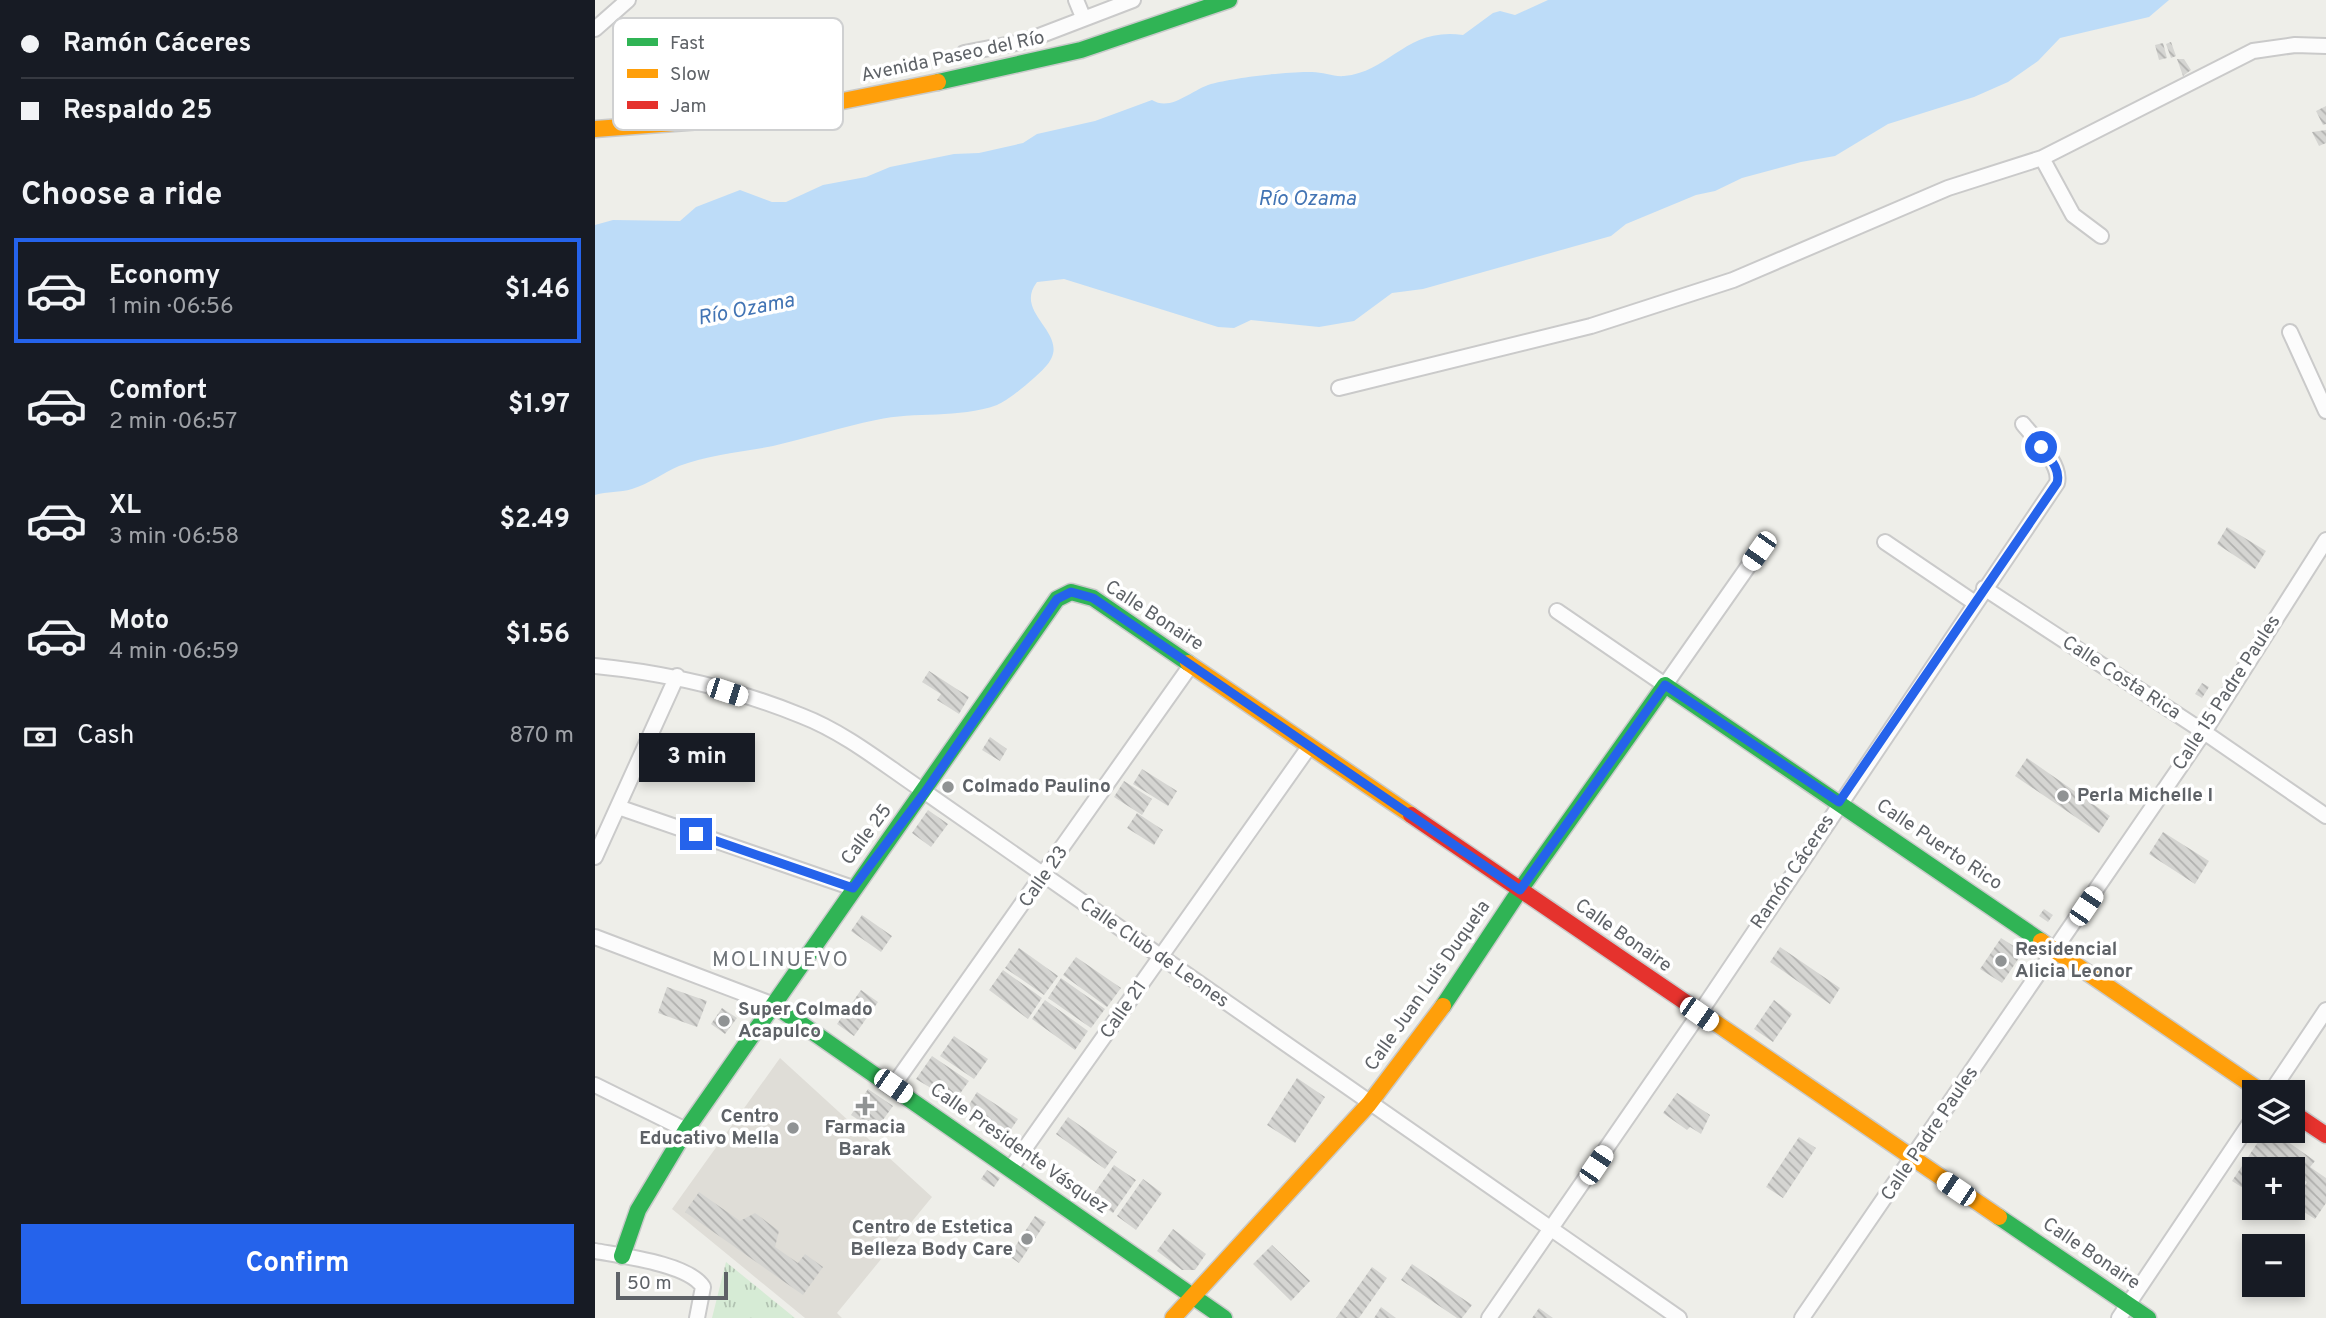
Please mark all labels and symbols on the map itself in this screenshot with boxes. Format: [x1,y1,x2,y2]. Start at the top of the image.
legend [613,18,843,130]
street label: Avenida Paseo del Río [859,26,1047,88]
text: Fast [670,32,705,56]
text: Slow [670,63,710,87]
text: Jam [670,95,707,119]
water label: Río Ozama [1258,186,1356,213]
water label: Río Ozama [695,287,797,333]
route start [2025,431,2057,463]
car [1739,528,1780,574]
street label: Calle Bonaire [1100,575,1208,657]
street label: Calle 15 Padre Paules [2168,611,2286,775]
street label: Calle Costa Rica [2057,631,2185,725]
car [704,676,751,708]
callout: 3 min [638,732,754,782]
place label: Colmado Paulino [962,775,1111,799]
marker: Colmado Paulino [940,779,956,795]
place label: Perla Michelle I [2077,784,2213,808]
marker: Perla Michelle I [2055,788,2071,804]
street label: Calle Puerto Rico [1871,794,2007,896]
street label: Calle 25 [836,800,898,870]
street label: Ramón Cáceres [1746,810,1840,934]
route end [680,818,712,850]
street label: Calle 23 [1014,841,1074,913]
car [2066,883,2107,929]
street label: Calle Club de Leones [1075,892,1233,1014]
street label: Calle Bonaire [1570,894,1676,978]
street label: Calle Juan Luis Duquela [1360,896,1496,1076]
place label: Residencial Alicia Leonor [2015,938,2133,984]
district label: MOLINUEVO [712,947,850,974]
marker: Residencial Alicia Leonor [1993,953,2009,969]
street label: Calle 21 [1095,976,1153,1044]
car [1676,993,1723,1035]
place label: Super Colmado Acapulco [738,998,873,1044]
marker: Super Colmado Acapulco [716,1013,732,1029]
street label: Calle Padre Paules [1876,1062,1984,1206]
car [870,1065,917,1107]
street label: Calle Presidente Vásquez [925,1078,1113,1220]
marker: Farmacia Barak [857,1098,873,1114]
place label: Centro Educativo Mella [639,1105,779,1151]
place label: Farmacia Barak [824,1116,906,1162]
marker: Centro Educativo Mella [785,1120,801,1136]
car [1576,1142,1617,1188]
car [1933,1169,1980,1209]
street label: Calle Bonaire [2038,1213,2144,1295]
place label: Centro de Estetica Belleza Body Care [851,1216,1013,1262]
marker: Centro de Estetica Belleza Body Care [1019,1231,1035,1247]
scale bar [616,1269,728,1301]

